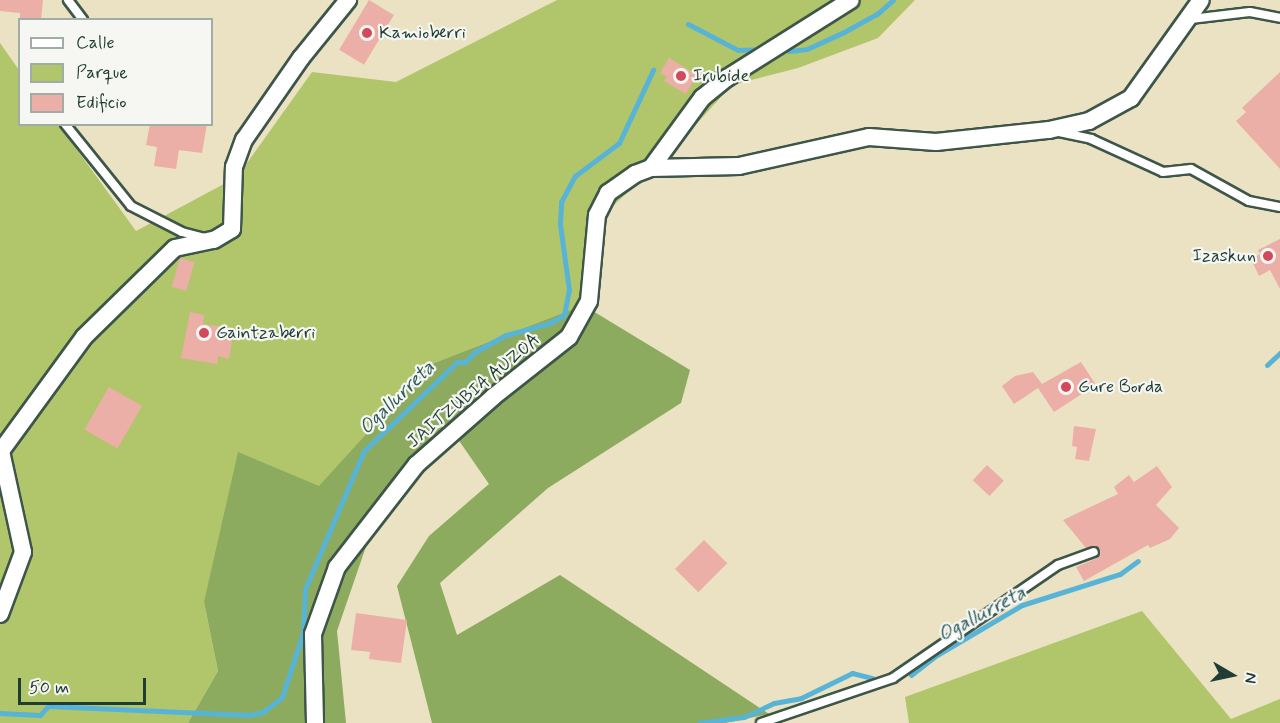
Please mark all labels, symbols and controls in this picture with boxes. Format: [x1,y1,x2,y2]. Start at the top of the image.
legend [18,18,213,126]
place label: Kamioberri [379,22,466,44]
marker: Kamioberri [360,26,374,40]
text: Calle [76,31,115,55]
text: Parque [76,61,128,85]
place label: Irubide [693,65,749,87]
marker: Irubide [674,69,688,83]
text: Edificio [76,91,127,115]
place label: Izaskun [1193,245,1256,267]
marker: Izaskun [1261,249,1275,263]
place label: Gaintzaberri [216,322,315,344]
marker: Gaintzaberri [197,326,211,340]
street label: JAITZUBIA AUZOA [404,330,544,452]
water label: Ogallurreta [354,356,440,440]
place label: Gure Borda [1078,376,1163,398]
marker: Gure Borda [1059,380,1073,394]
water label: Ogallurreta [934,581,1030,647]
north arrow [1202,645,1262,705]
scale bar [21,666,148,704]
text: N [1239,671,1261,685]
text: 50 m [29,676,69,700]

